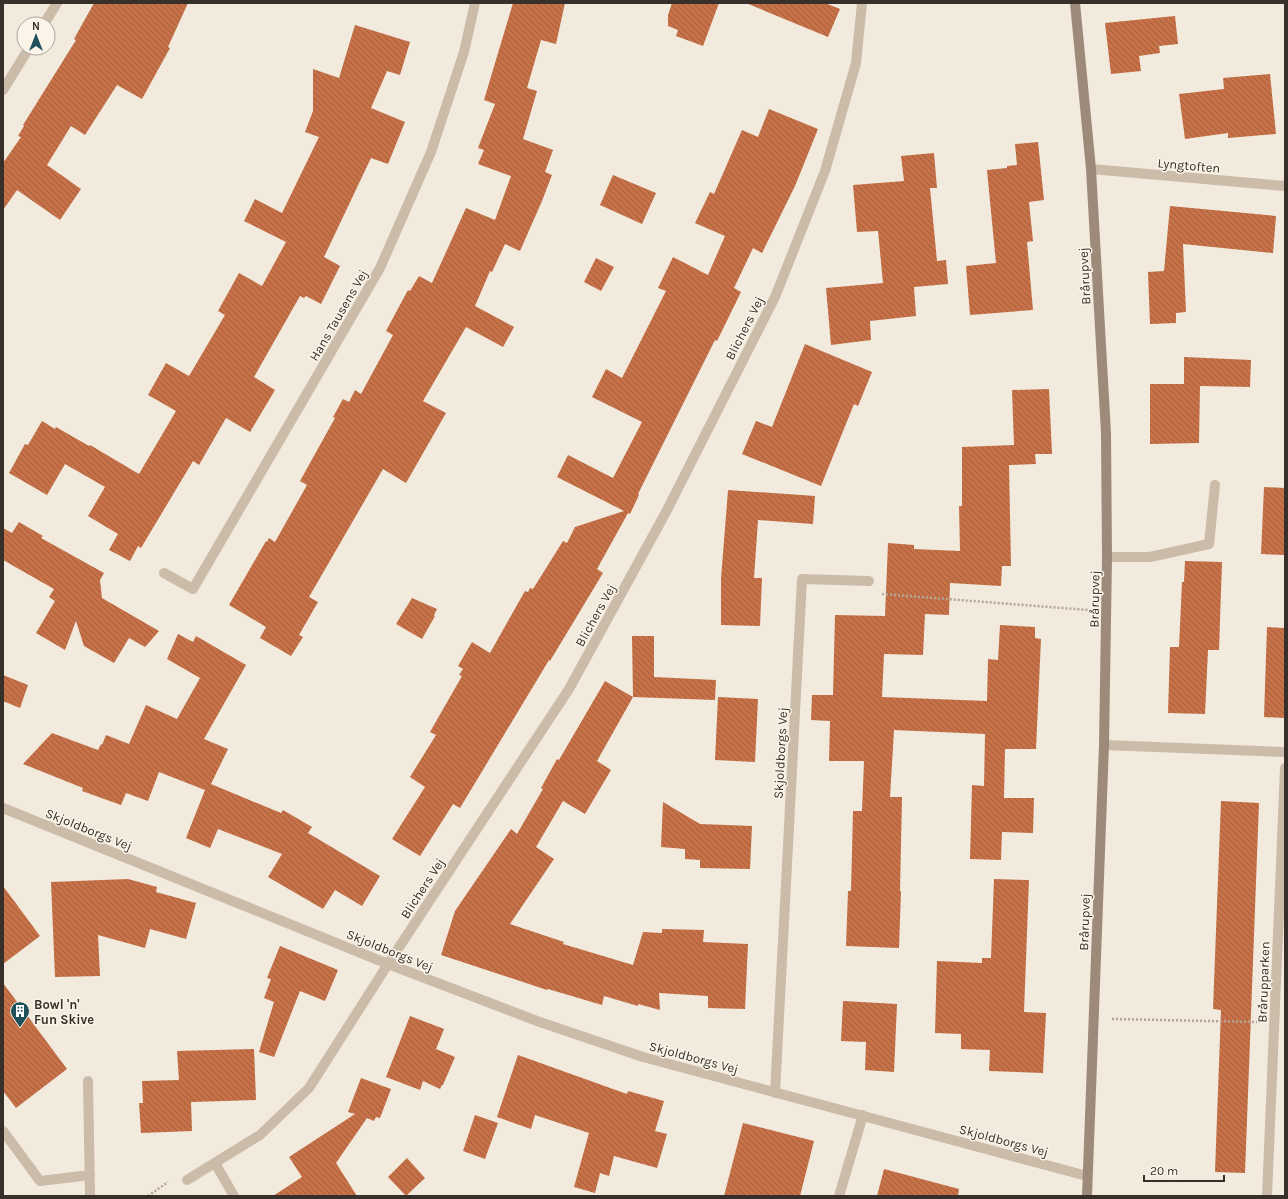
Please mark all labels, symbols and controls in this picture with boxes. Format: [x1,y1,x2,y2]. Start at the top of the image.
north arrow [16,16,56,56]
text: N [32,20,40,33]
street label: Lyngtoften [1157,155,1221,176]
street label: Brårupvej [1076,247,1093,305]
street label: Hans Tausens Vej [306,267,371,364]
street label: Blichers Vej [722,294,767,362]
street label: Brårupvej [1087,570,1102,628]
street label: Blichers Vej [572,581,619,649]
street label: Skjoldborgs Vej [771,707,790,799]
street label: Skjoldborgs Vej [43,805,134,854]
street label: Blichers Vej [397,855,448,921]
street label: Brårupvej [1076,893,1093,951]
street label: Skjoldborgs Vej [344,926,435,975]
street label: Brårupparken [1255,941,1272,1023]
place label: Bowl 'n' Fun Skive [34,997,94,1027]
building icon: Bowl 'n' Fun Skive [9,1000,31,1028]
street label: Skjoldborgs Vej [648,1038,740,1077]
street label: Skjoldborgs Vej [958,1121,1050,1160]
scale bar [1144,1157,1224,1183]
text: 20 m [1150,1164,1178,1178]

